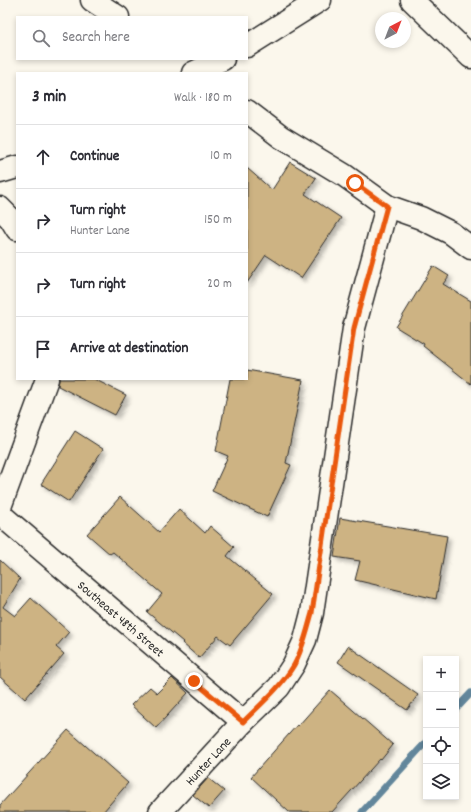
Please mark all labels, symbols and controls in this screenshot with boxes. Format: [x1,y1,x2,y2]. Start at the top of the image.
north arrow [375,12,411,48]
search box [16,16,248,60]
icon: search [30,27,52,49]
text: Search here [62,27,130,49]
text: 3 min [32,86,66,110]
text: Walk · 180 m [174,89,232,108]
icon: ahead [32,146,54,168]
text: Continue [70,146,119,168]
text: 10 m [210,147,232,166]
route start [346,174,364,192]
text: Turn right [70,200,126,222]
icon: right [32,210,54,232]
text: 150 m [204,211,232,230]
text: Hunter Lane [70,222,130,241]
icon: right [32,274,54,296]
text: Turn right [70,274,126,296]
text: 20 m [207,275,232,294]
icon: arrive [32,338,54,360]
text: Arrive at destination [70,338,188,360]
street label: Southeast 48th Street [72,577,168,663]
map controls [423,656,459,800]
button: + [423,656,459,692]
route end [185,672,203,690]
button: − [423,692,459,728]
button: locate [423,728,459,764]
street label: Hunter Lane [182,734,237,791]
button: layers [423,764,459,800]

